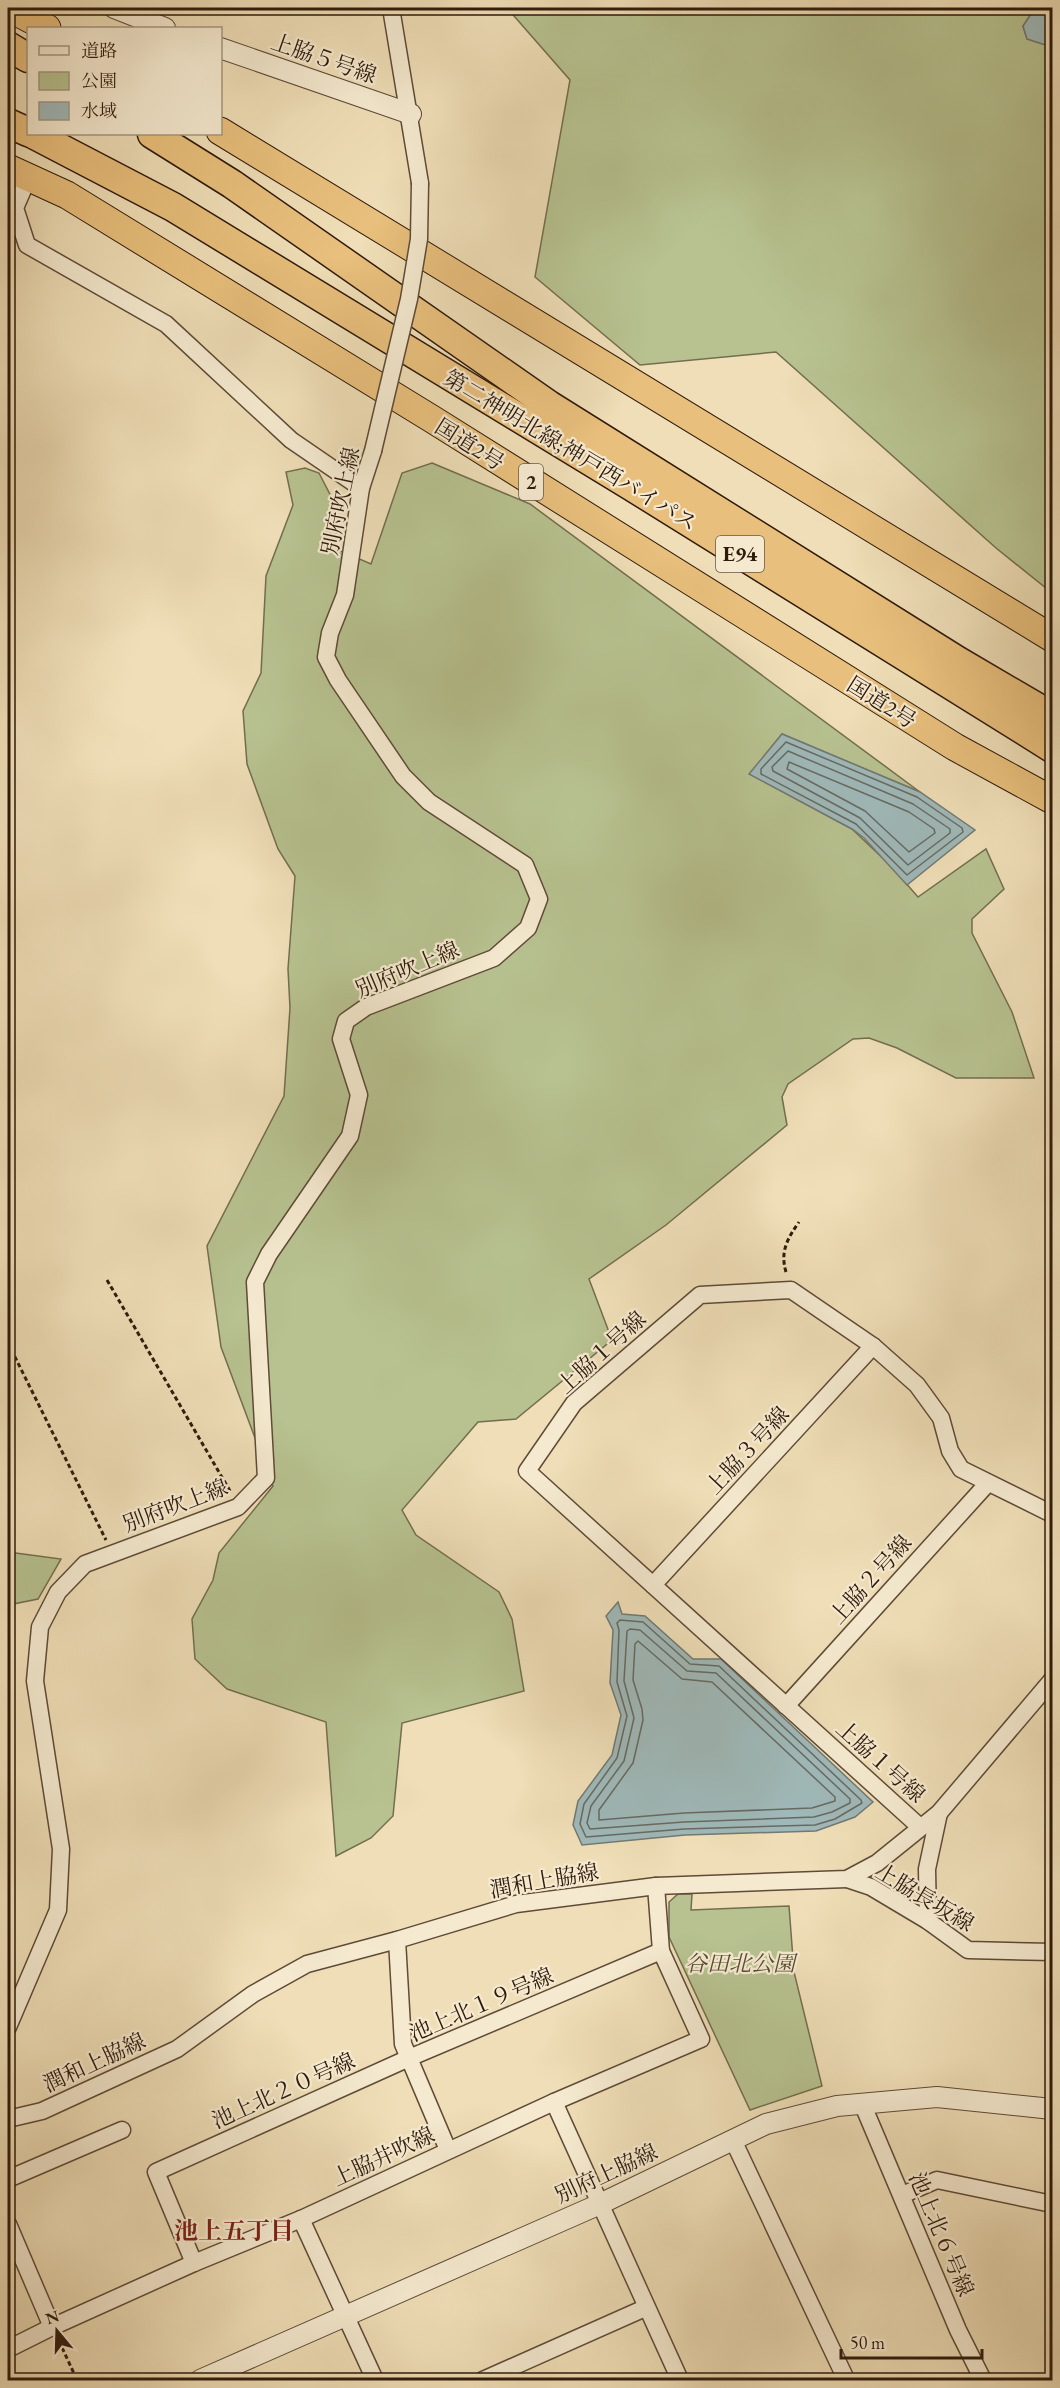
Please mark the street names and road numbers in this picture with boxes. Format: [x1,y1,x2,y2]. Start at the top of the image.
street label: 上脇５号線 [267,27,381,90]
street label: 第二神明北線;神戸西バイパス [439,363,703,538]
street label: 国道2号 [430,412,510,477]
street label: 別府吹上線 [315,444,366,558]
road number: 2 [519,464,543,500]
road number: E94 [716,536,764,572]
street label: 国道2号 [842,670,922,735]
street label: 別府吹上線 [351,935,463,1004]
street label: 上脇１号線 [551,1305,652,1400]
street label: 上脇３号線 [699,1400,795,1500]
street label: 別府吹上線 [119,1472,232,1539]
street label: 上脇２号線 [823,1529,918,1630]
street label: 上脇１号線 [830,1714,931,1809]
street label: 潤和上脇線 [487,1857,601,1904]
street label: 上脇長坂線 [870,1857,979,1938]
street label: 池上北１９号線 [405,1961,558,2048]
street label: 潤和上脇線 [38,2026,150,2099]
street label: 池上北２０号線 [207,2046,359,2135]
street label: 上脇井吹線 [327,2120,439,2193]
street label: 別府上脇線 [550,2137,662,2210]
street label: 池上北６号線 [902,2168,981,2301]

